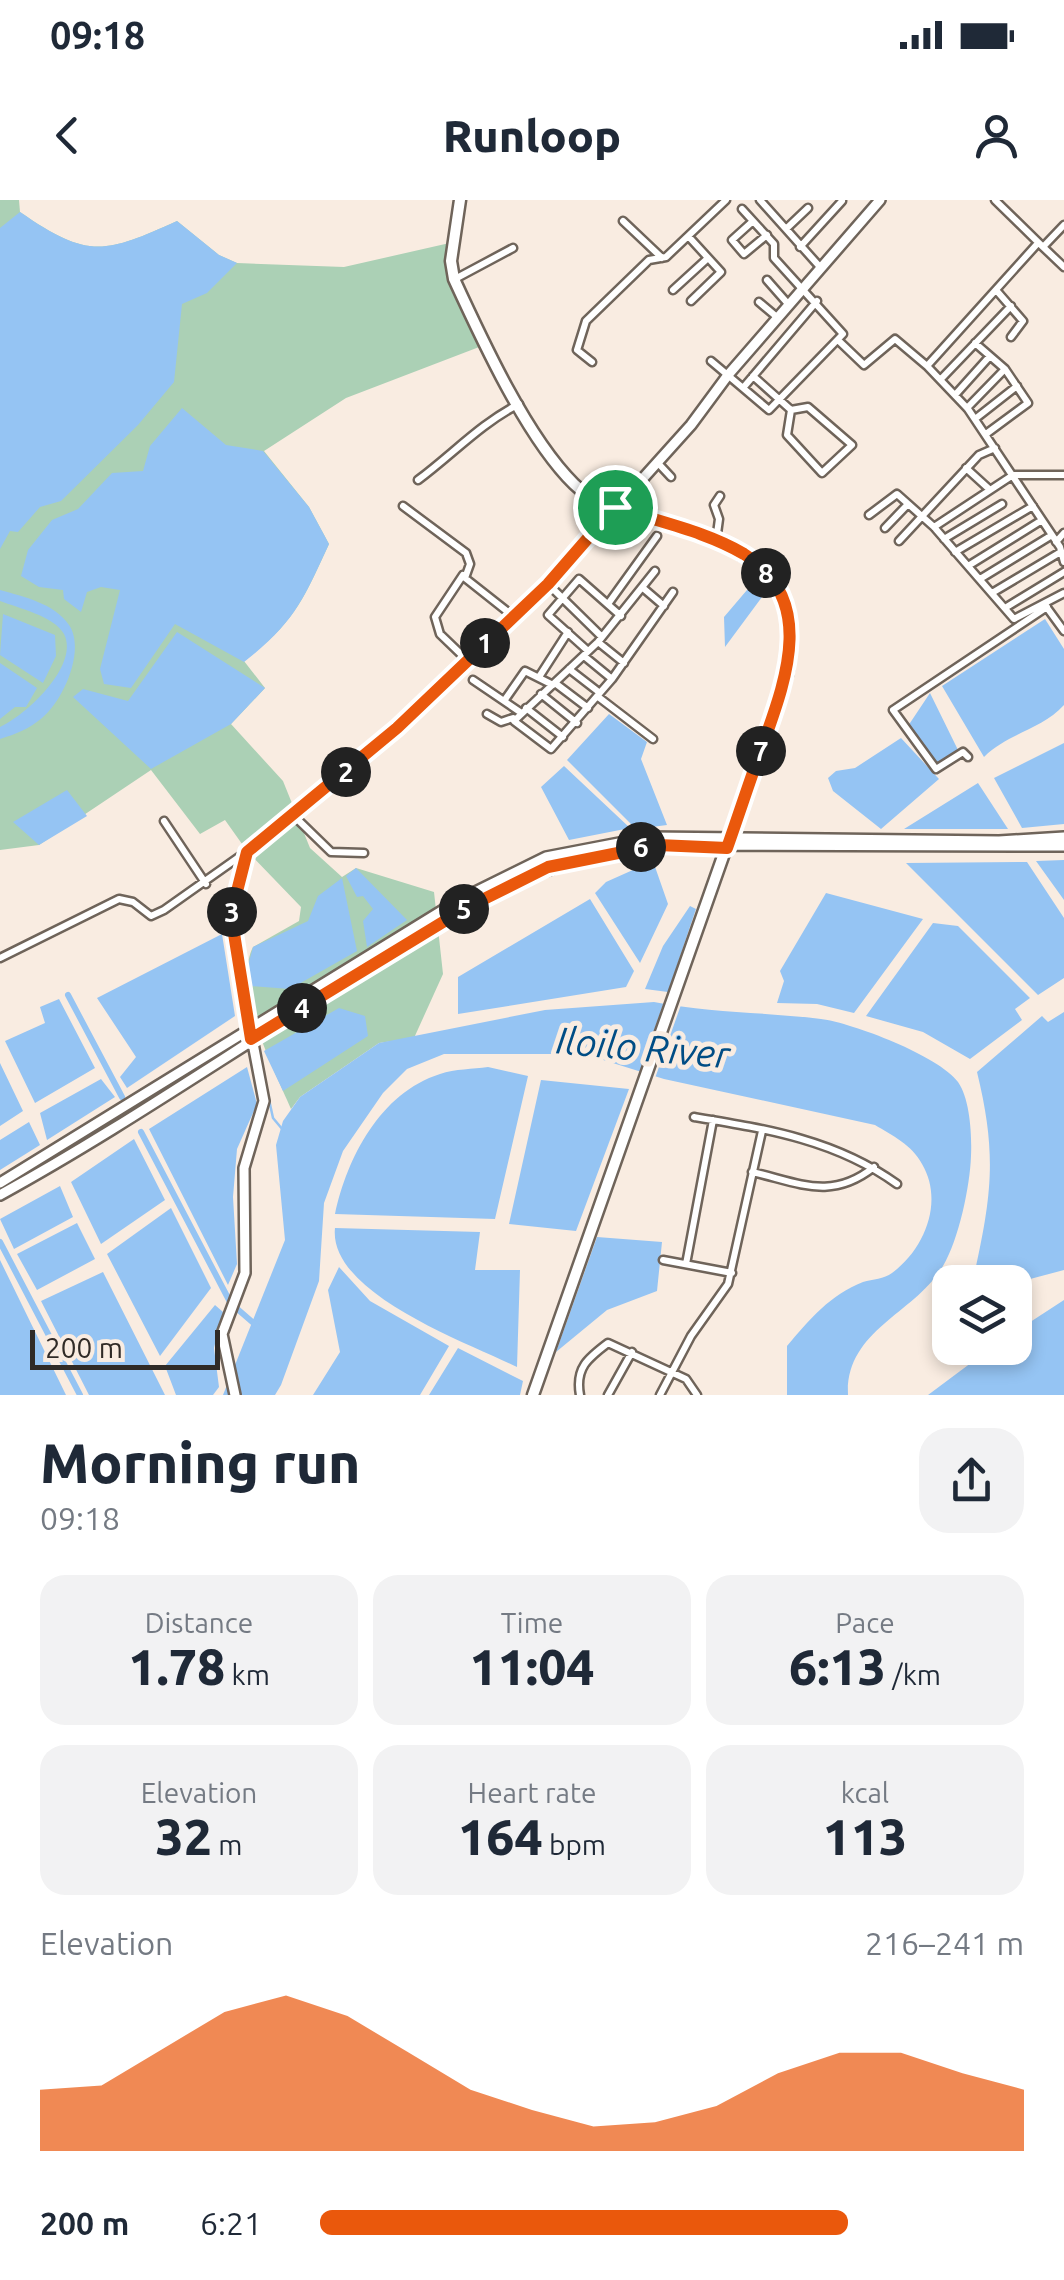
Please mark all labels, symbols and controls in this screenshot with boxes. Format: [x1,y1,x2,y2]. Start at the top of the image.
text: 09:18 [50,14,145,56]
icon: back [40,108,95,163]
icon: person [969,108,1024,163]
text: Runloop [443,110,621,161]
pin [573,465,658,550]
icon: arrive [588,480,643,535]
pin: 8 [741,548,791,598]
text: 8 [758,557,774,588]
pin: 1 [460,618,510,668]
text: 1 [477,627,493,658]
pin: 7 [736,726,786,776]
text: 7 [753,735,769,766]
pin: 2 [321,747,371,797]
text: 2 [338,756,354,787]
pin: 6 [616,822,666,872]
text: 6 [633,831,649,862]
pin: 5 [439,884,489,934]
pin: 3 [207,887,257,937]
text: 5 [456,893,472,924]
text: 3 [224,896,240,927]
pin: 4 [277,983,327,1033]
text: 4 [294,992,310,1023]
water label: Iloilo River [554,1018,733,1076]
map controls [932,1265,1032,1365]
button: layers [932,1265,1032,1365]
scale bar [30,1325,220,1370]
text: 200 m [45,1332,123,1363]
button: share [919,1428,1024,1533]
text: Morning run [40,1432,361,1493]
text: 09:18 [40,1500,120,1536]
text: Distance [145,1607,253,1638]
text: Time [501,1607,563,1638]
text: Pace [835,1607,895,1638]
text: 1.78 [128,1638,225,1694]
text: 11:04 [469,1638,595,1694]
text: 6:13 [789,1638,886,1694]
text: km [225,1659,270,1690]
text: /km [886,1659,941,1690]
text: Elevation [141,1777,257,1808]
text: Heart rate [468,1777,596,1808]
text: kcal [841,1777,889,1808]
text: 32 [156,1808,212,1864]
text: 164 [458,1808,543,1864]
text: 113 [823,1808,907,1864]
text: m [212,1829,242,1860]
text: bpm [543,1829,606,1860]
text: Elevation [40,1925,173,1961]
text: 216–241 m [865,1925,1024,1961]
text: 200 m [40,2205,129,2241]
text: 6:21 [200,2205,262,2241]

